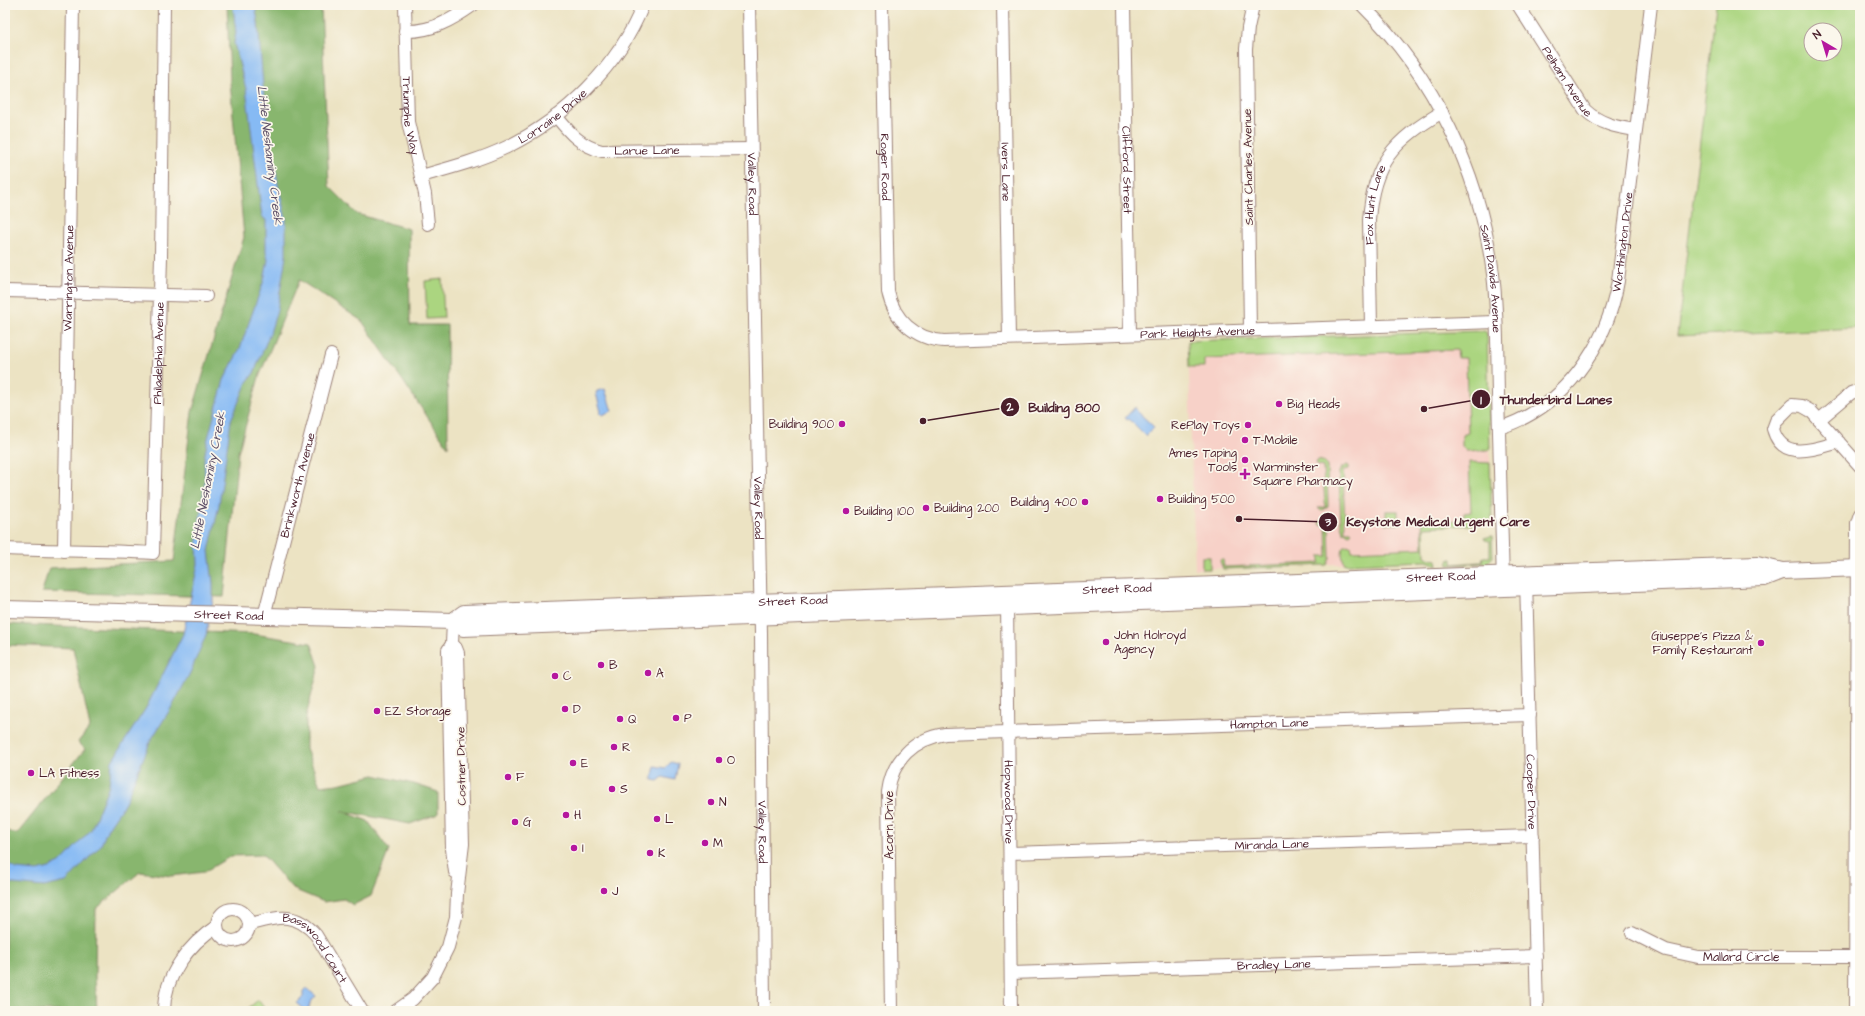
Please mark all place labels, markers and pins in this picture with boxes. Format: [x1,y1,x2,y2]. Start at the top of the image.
callout: Thunderbird Lanes [1471,387,1620,412]
callout: Building 800 [1000,395,1108,420]
place label: Big Heads [1287,396,1340,414]
marker: Big Heads [1274,399,1284,409]
place label: Building 900 [769,416,834,434]
place label: RePlay Toys [1171,417,1240,435]
marker: Building 900 [837,419,847,429]
marker: RePlay Toys [1243,420,1253,430]
place label: T-Mobile [1253,432,1298,449]
marker: T-Mobile [1240,435,1250,445]
place label: Ames Taping Tools [1168,445,1237,476]
marker: Ames Taping Tools [1240,455,1250,465]
place label: Warminster Square Pharmacy [1253,459,1353,491]
marker: Warminster Square Pharmacy [1240,469,1250,479]
place label: Building 500 [1168,491,1235,509]
place label: Building 400 [1010,494,1077,512]
marker: Building 500 [1155,494,1165,504]
marker: Building 400 [1080,497,1090,507]
place label: Building 200 [934,500,1000,518]
place label: Building 100 [854,503,914,521]
marker: Building 200 [921,503,931,513]
marker: Building 100 [841,506,851,516]
callout: Keystone Medical Urgent Care [1318,509,1537,534]
place label: John Holroyd Agency [1114,627,1186,659]
place label: Giuseppe's Pizza & Family Restaurant [1651,628,1753,660]
marker: John Holroyd Agency [1101,637,1111,647]
marker: Giuseppe's Pizza & Family Restaurant [1756,638,1766,648]
place label: B [609,657,618,674]
marker: B [596,660,606,670]
place label: A [656,665,664,682]
place label: C [563,668,572,685]
marker: A [643,668,653,678]
marker: C [550,671,560,681]
place label: D [573,701,581,718]
place label: EZ Storage [385,703,452,721]
marker: D [560,704,570,714]
marker: EZ Storage [372,706,382,716]
place label: P [684,710,692,727]
place label: Q [628,711,637,728]
marker: P [671,713,681,723]
marker: Q [615,714,625,724]
place label: R [622,739,631,756]
marker: R [609,742,619,752]
place label: O [727,752,735,769]
place label: E [581,755,588,772]
marker: O [714,755,724,765]
marker: E [568,758,578,768]
place label: LA Fitness [39,765,99,782]
marker: LA Fitness [26,768,36,778]
place label: F [516,769,525,786]
marker: F [503,772,513,782]
place label: S [620,781,628,798]
marker: S [607,784,617,794]
place label: N [719,794,727,811]
marker: N [706,797,716,807]
place label: H [574,807,581,824]
marker: H [561,810,571,820]
place label: L [665,811,674,828]
place label: G [523,814,532,831]
marker: L [652,814,662,824]
marker: G [510,817,520,827]
place label: M [713,835,723,852]
marker: M [700,838,710,848]
place label: I [582,840,584,857]
marker: I [569,843,579,853]
place label: K [658,845,666,862]
marker: K [645,848,655,858]
place label: J [612,883,619,900]
marker: J [599,886,609,896]

